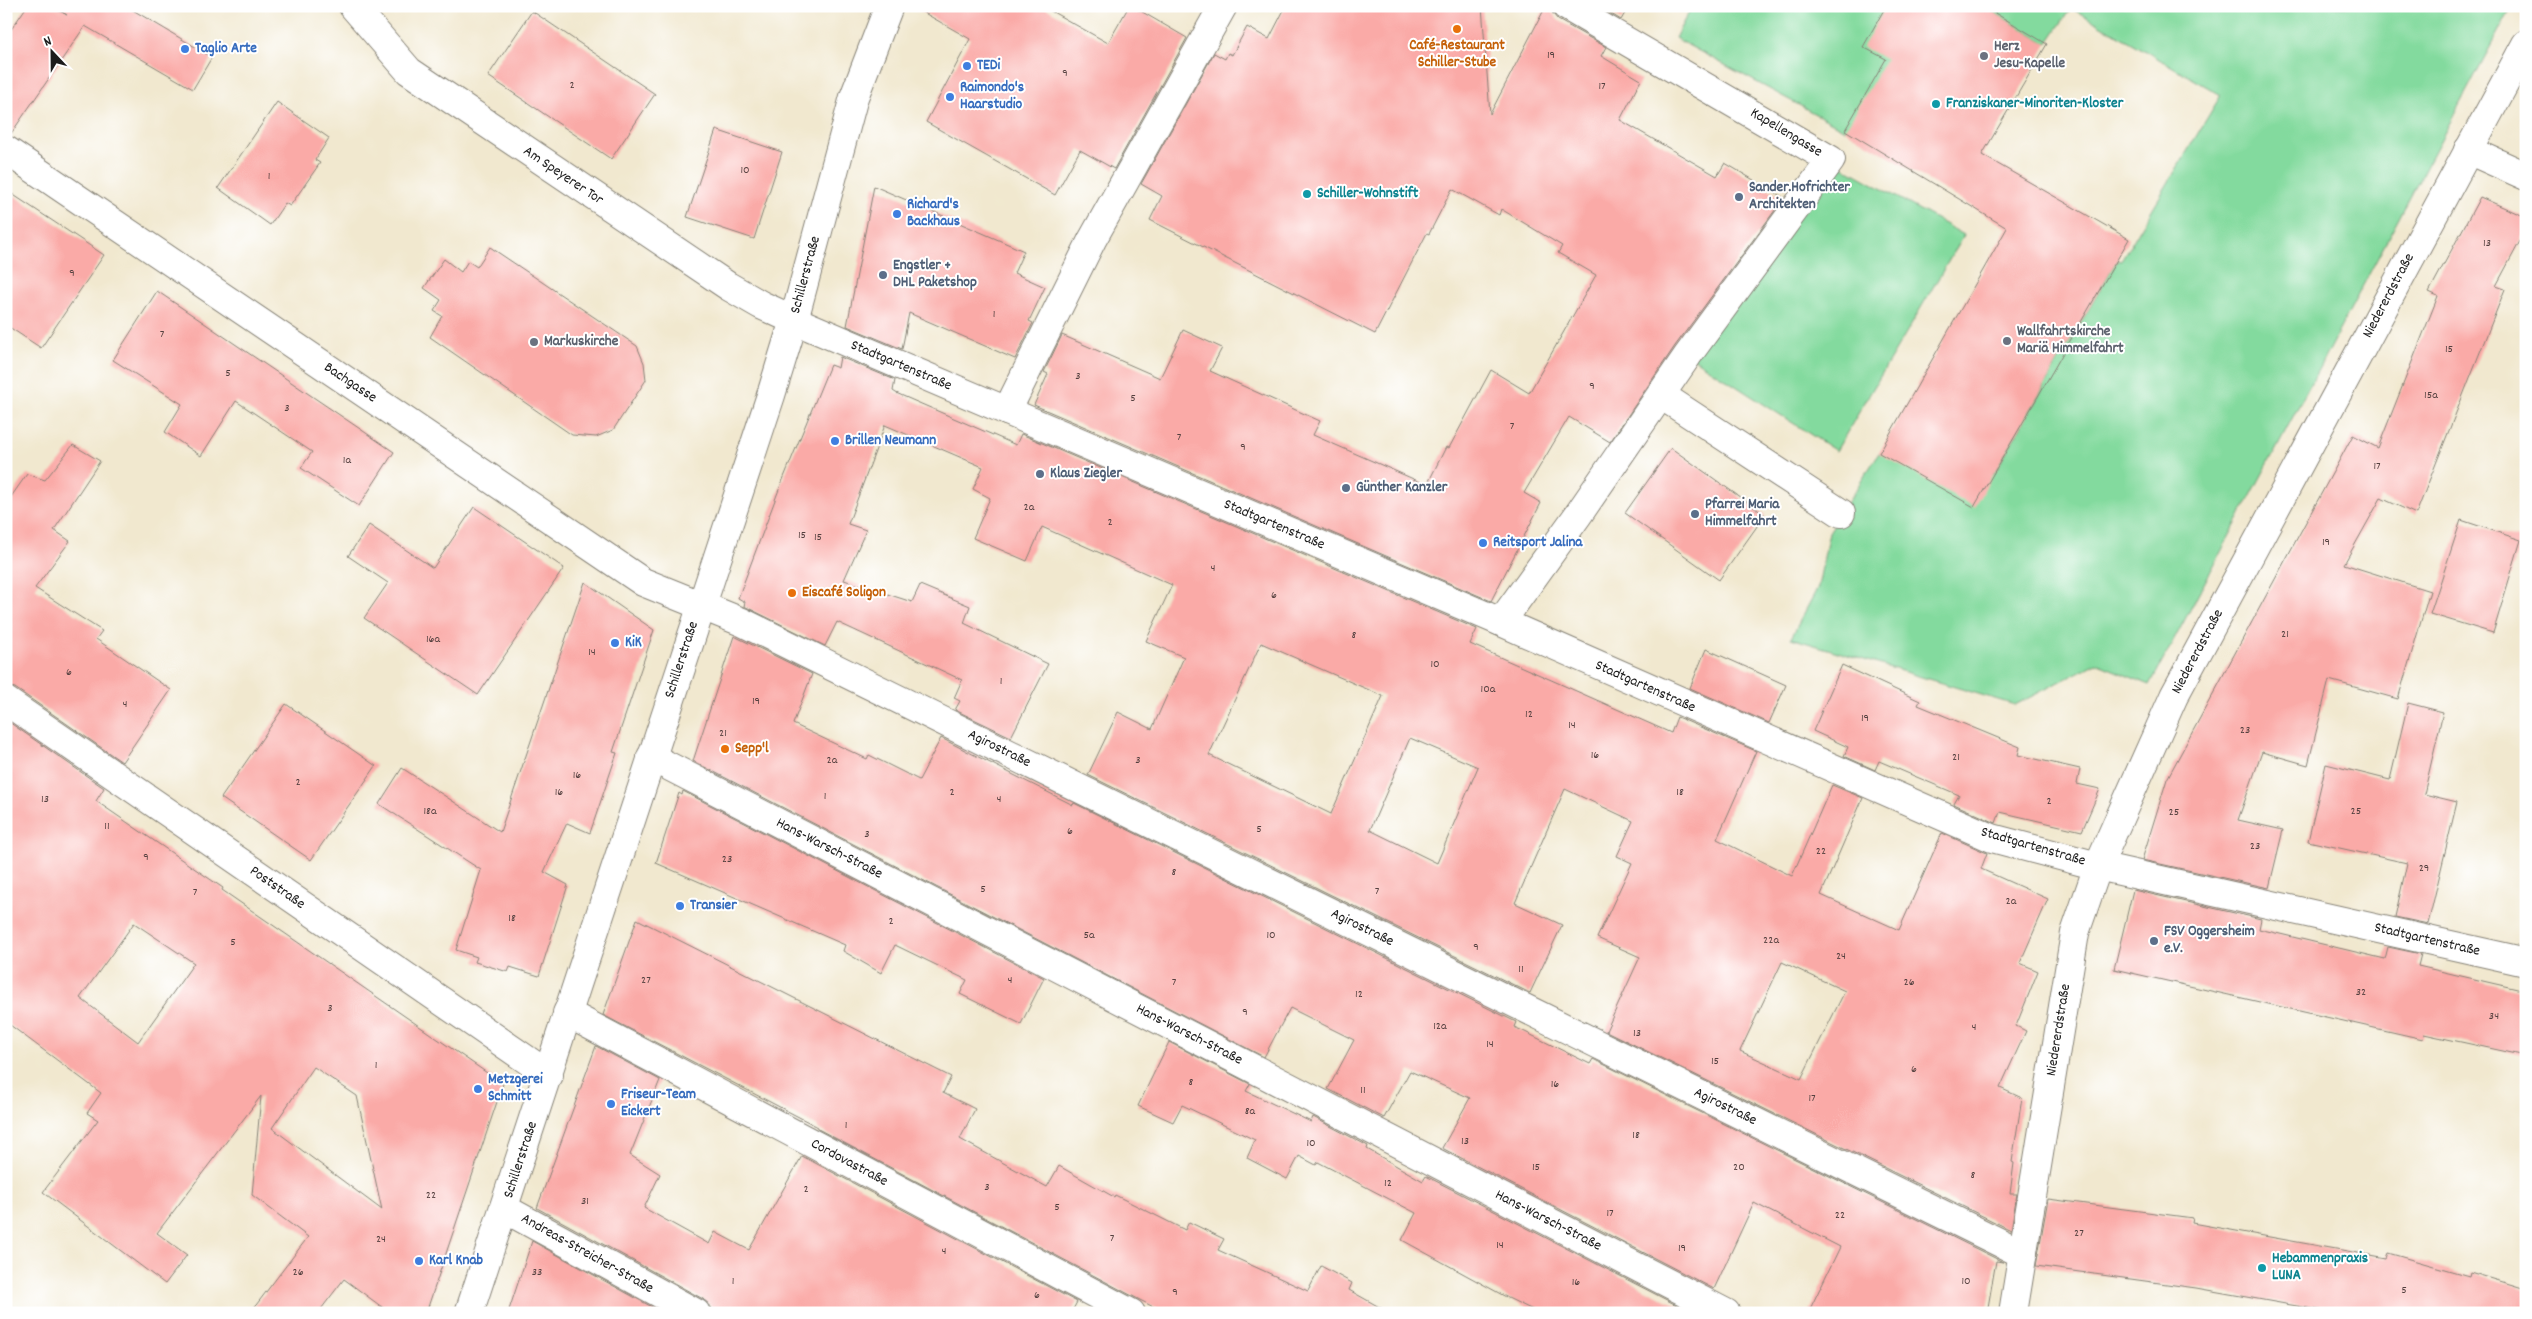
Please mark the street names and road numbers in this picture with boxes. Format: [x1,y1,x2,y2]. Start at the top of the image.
street label: Kapellengasse [1746,103,1827,163]
street label: Am Speyerer Tor [518,141,608,211]
street label: Schillerstraße [785,233,827,316]
street label: Niedererdstraße [2357,249,2421,342]
street label: Stadtgartenstraße [847,335,955,397]
street label: Bachgasse [319,357,381,409]
street label: Stadtgartenstraße [1220,494,1328,556]
street label: Niedererdstraße [2166,605,2230,698]
street label: Schillerstraße [659,618,705,701]
street label: Stadtgartenstraße [1591,655,1699,719]
street label: Agirostraße [964,724,1035,774]
street label: Hans-Warsch-Straße [772,813,887,886]
street label: Stadtgartenstraße [1978,822,2088,873]
street label: Poststraße [245,861,310,915]
street label: Agirostraße [1327,903,1398,953]
street label: Stadtgartenstraße [2372,917,2483,963]
street label: Niedererdstraße [2041,982,2077,1078]
street label: Hans-Warsch-Straße [1132,999,1247,1072]
street label: Agirostraße [1690,1082,1761,1132]
street label: Schillerstraße [498,1118,544,1201]
street label: Cordovastraße [806,1133,892,1193]
street label: Hans-Warsch-Straße [1491,1185,1606,1258]
street label: Andreas-Streicher-Straße [517,1208,658,1300]

